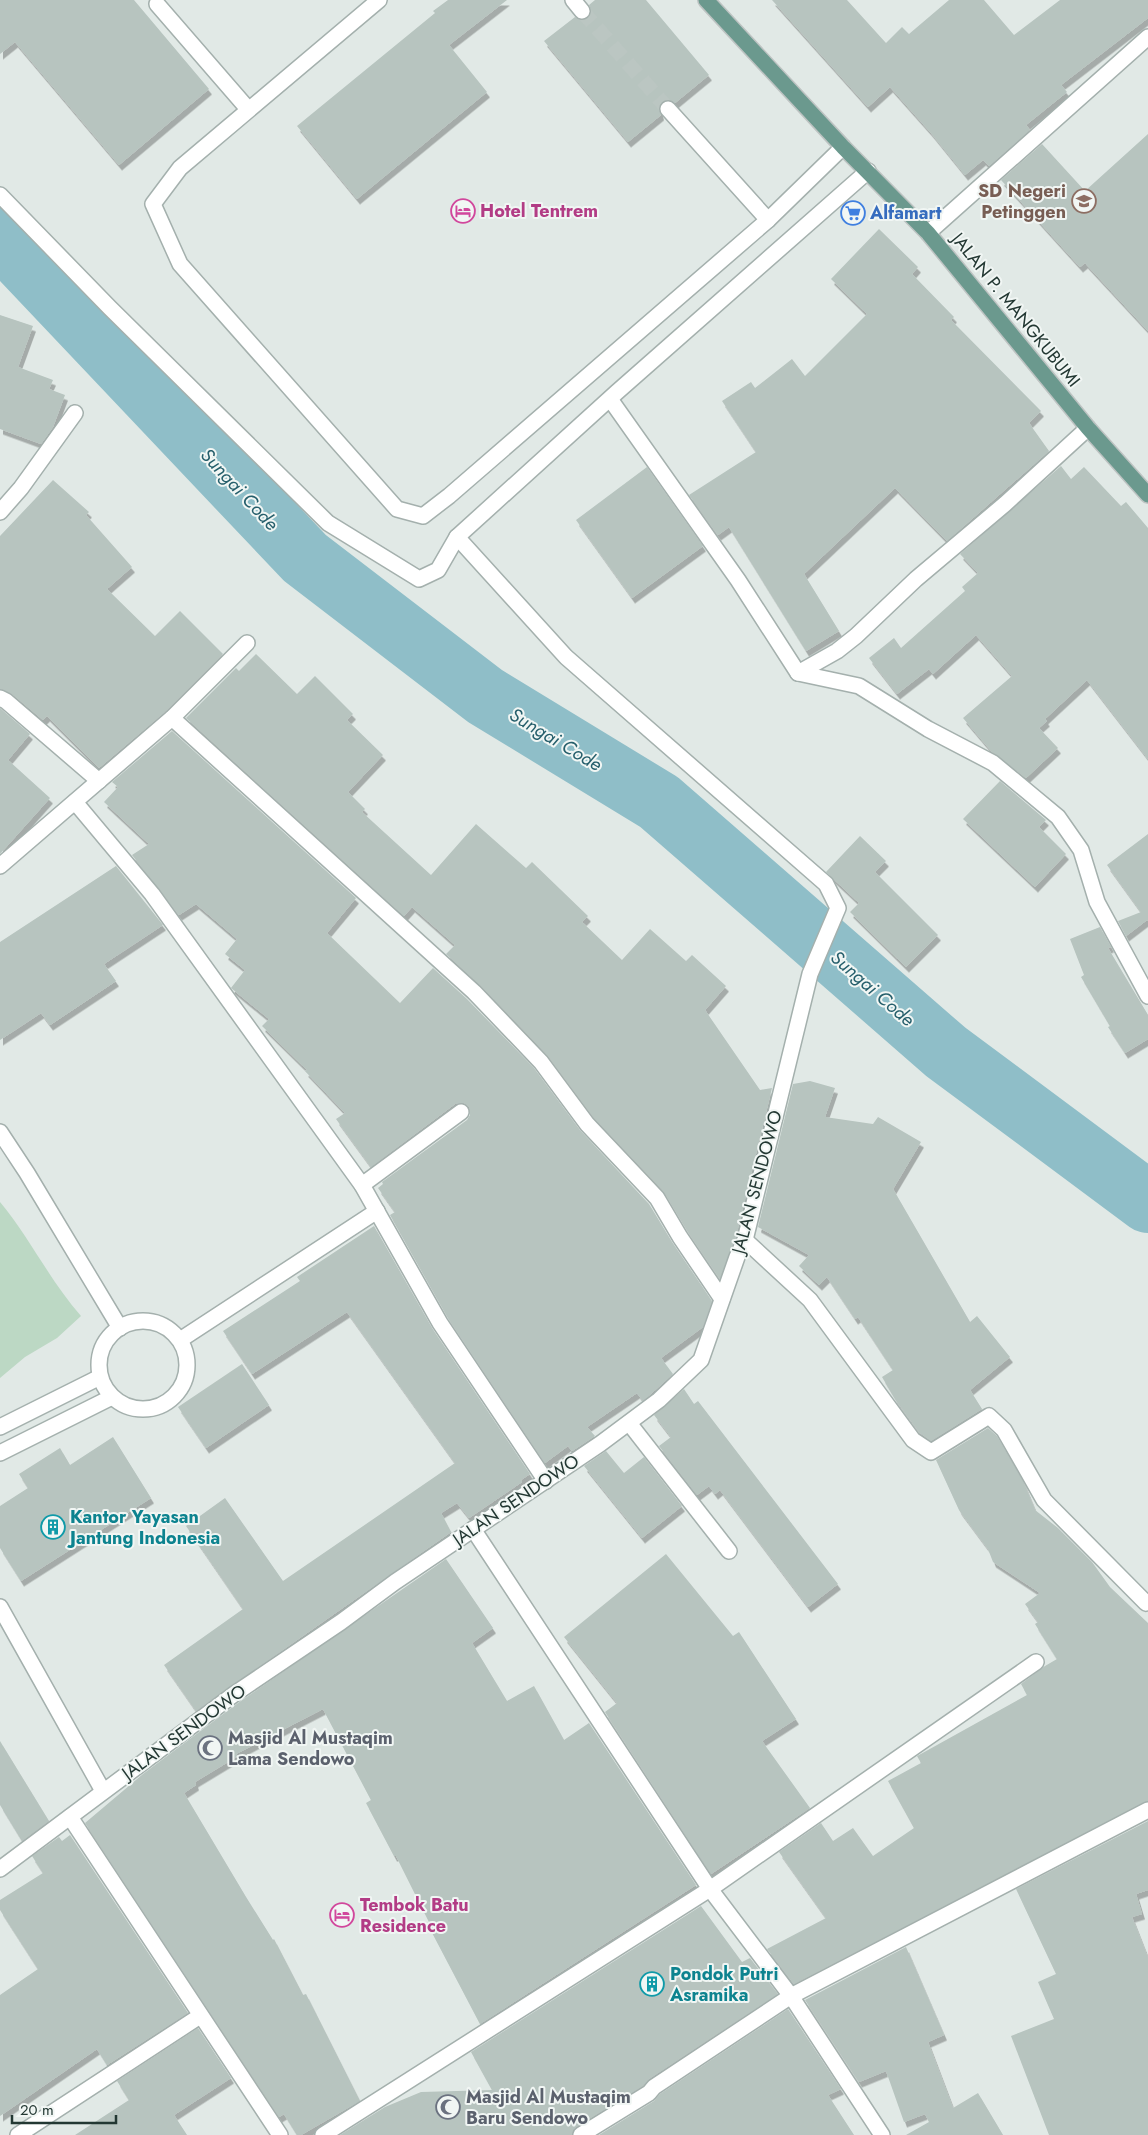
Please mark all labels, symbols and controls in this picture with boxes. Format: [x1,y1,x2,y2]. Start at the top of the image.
place label: SD Negeri Petinggen [978,178,1066,225]
school or university icon: SD Negeri Petinggen [1071,188,1097,214]
hotel icon: Hotel Tentrem [450,198,476,224]
place label: Hotel Tentrem [480,198,598,224]
supermarket icon: Alfamart [840,200,866,226]
place label: Alfamart [869,200,942,226]
street label: JALAN P. MANGKUBUMI [944,226,1086,393]
water label: Sungai Code [194,442,285,537]
water label: Sungai Code [504,701,608,778]
water label: Sungai Code [825,944,921,1033]
street label: JALAN SENDOWO [725,1107,789,1259]
street label: JALAN SENDOWO [446,1448,584,1553]
place label: Kantor Yayasan Jantung Indonesia [67,1504,220,1551]
building icon: Kantor Yayasan Jantung Indonesia [40,1514,66,1540]
street label: JALAN SENDOWO [115,1678,251,1787]
place label: Masjid Al Mustaqim Lama Sendowo [228,1725,393,1772]
mosque icon: Masjid Al Mustaqim Lama Sendowo [197,1735,223,1761]
place label: Tembok Batu Residence [360,1892,469,1939]
hotel icon: Tembok Batu Residence [329,1902,355,1928]
place label: Pondok Putri Asramika [669,1961,778,2008]
building icon: Pondok Putri Asramika [639,1971,665,1997]
place label: Masjid Al Mustaqim Baru Sendowo [466,2084,631,2131]
scale bar [12,2092,116,2124]
mosque icon: Masjid Al Mustaqim Baru Sendowo [435,2094,461,2120]
text: 20 m [20,2099,54,2121]

